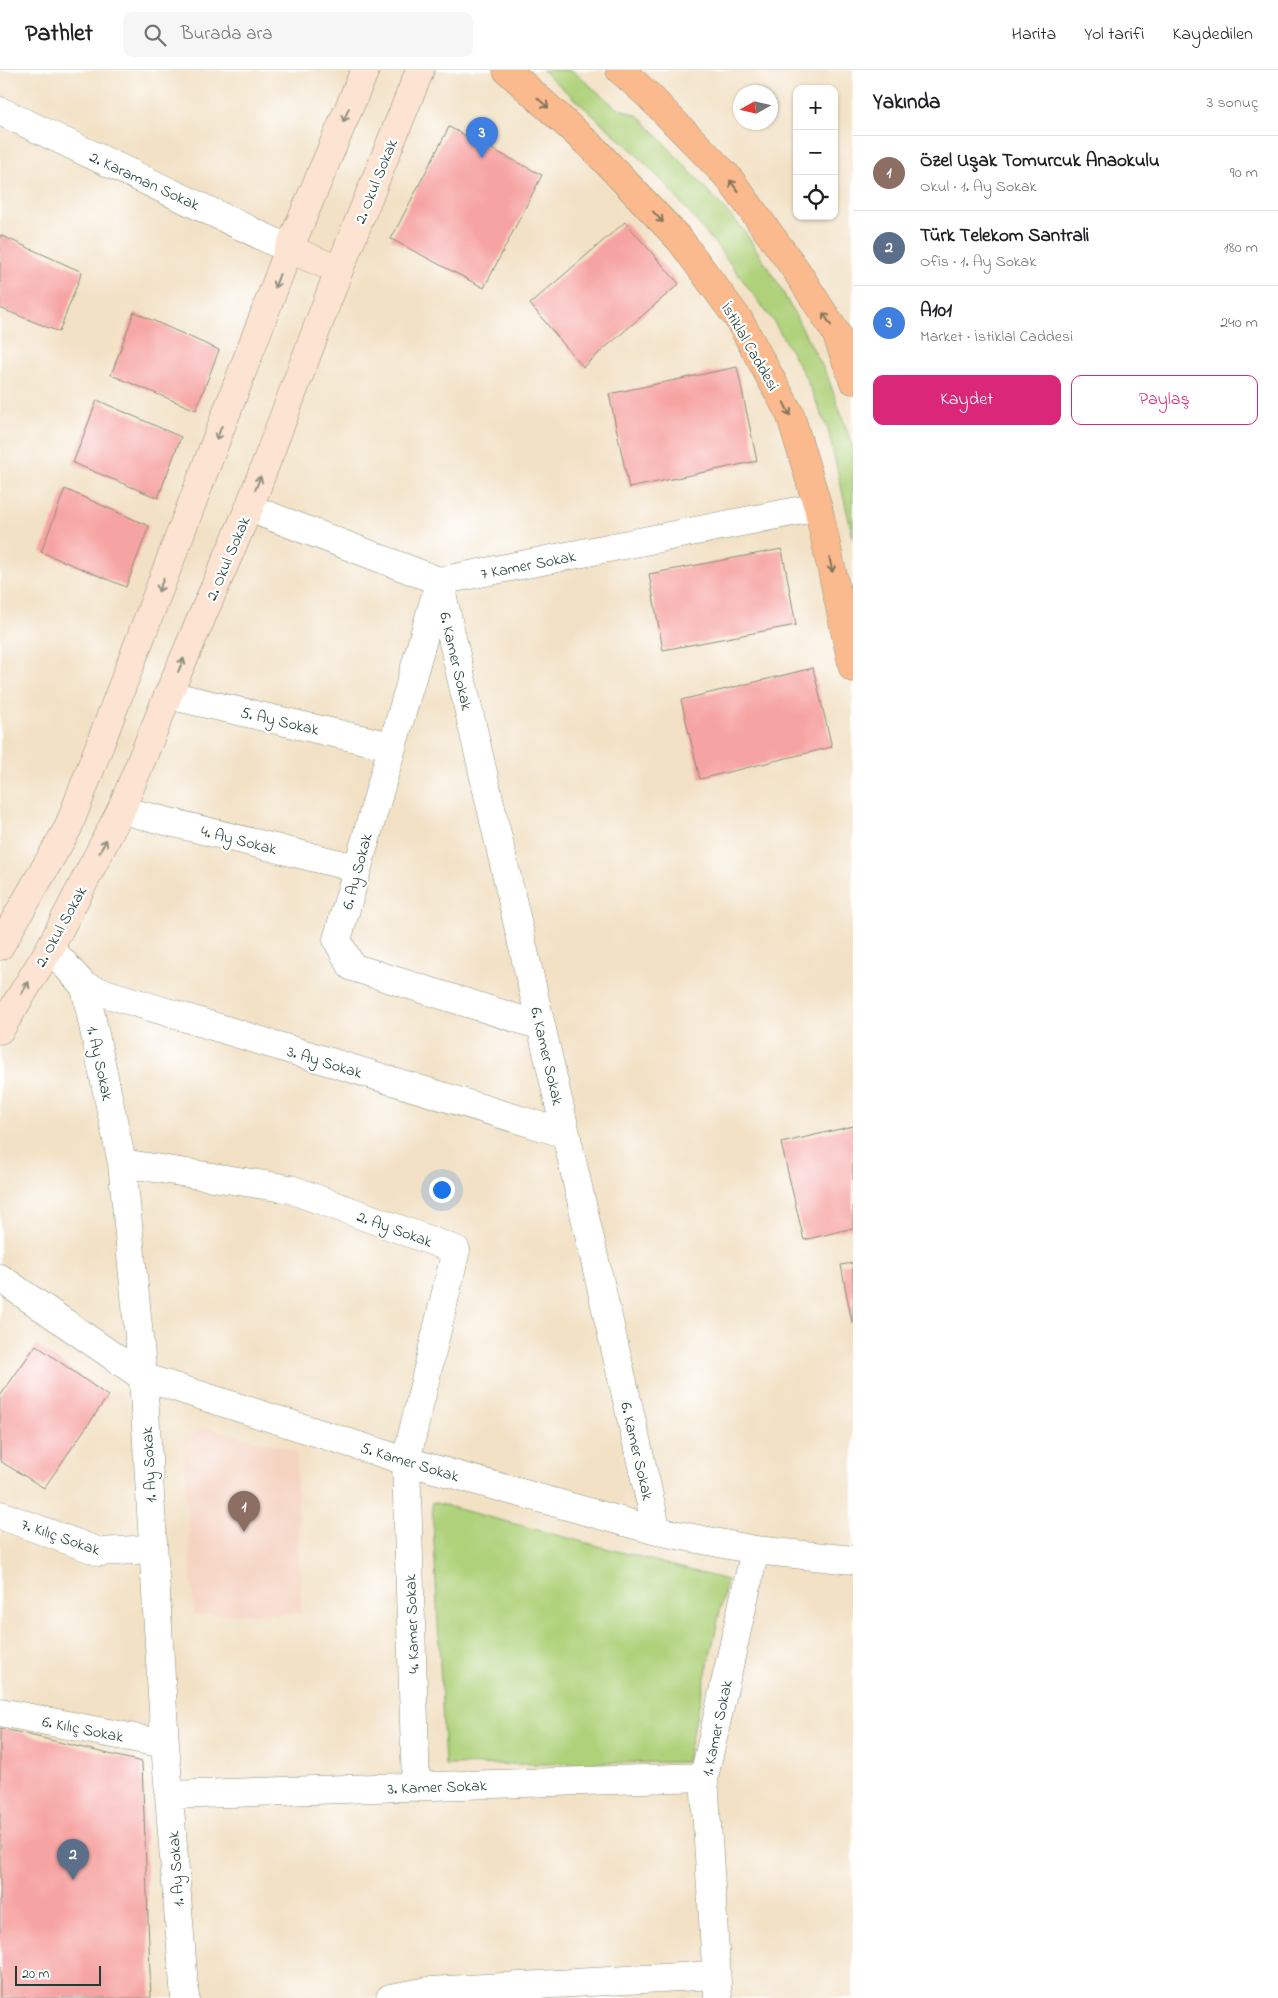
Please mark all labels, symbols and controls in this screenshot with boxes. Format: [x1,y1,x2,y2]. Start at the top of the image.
search box [123,12,473,57]
text: Pathlet [25,17,93,52]
icon: search [141,21,169,49]
text: Burada ara [181,21,273,48]
text: Harita [1011,22,1056,48]
text: Yol tarifi [1084,22,1145,48]
text: Kaydedilen [1173,22,1253,48]
north arrow [733,85,778,130]
map controls [793,85,838,220]
button: + [793,85,838,130]
text: Yakında [873,88,940,118]
text: 3 sonuç [1207,91,1258,115]
one-way arrow [536,97,549,108]
one-way arrow [341,107,351,122]
pin: 3 [466,117,498,158]
button: − [793,130,838,175]
street label: 2. Okul Sokak [349,135,405,228]
street label: 2. Karaman Sokak [85,146,204,218]
text: Özel Uşak Tomurcuk Anaokulu [920,148,1159,175]
text: 1 [886,161,892,185]
text: 90 m [1230,161,1258,185]
button: locate [793,175,838,220]
text: Okul · 1. Ay Sokak [920,175,1037,199]
one-way arrow [729,179,739,193]
one-way arrow [652,210,664,223]
text: Türk Telekom Santrali [920,223,1089,250]
text: 2 [885,236,893,260]
text: 180 m [1224,236,1258,260]
text: Ofis · 1. Ay Sokak [920,250,1036,274]
one-way arrow [272,273,281,288]
street label: İstiklal Caddesi [714,298,784,396]
text: A101 [920,298,952,325]
text: 3 [886,311,892,335]
text: 240 m [1220,311,1258,335]
one-way arrow [822,313,832,327]
text: Market · İstiklal Caddesi [920,325,1073,349]
button: Kaydet [873,375,1061,425]
button: Paylaş [1071,375,1258,425]
one-way arrow [783,401,792,416]
one-way arrow [214,425,223,440]
one-way arrow [254,476,264,491]
street label: 2. Okul Sokak [200,512,258,605]
street label: 7 Kamer Sokak [479,545,579,587]
one-way arrow [826,557,836,573]
one-way arrow [156,576,165,592]
street label: 6. Kamer Sokak [432,610,478,714]
one-way arrow [177,658,187,673]
street label: 5. Ay Sokak [238,701,322,743]
street label: 4. Ay Sokak [198,820,280,862]
street label: 6. Ay Sokak [336,830,380,912]
one-way arrow [99,839,108,854]
street label: 2. Okul Sokak [30,881,94,972]
one-way arrow [20,982,30,996]
street label: 6. Kamer Sokak [523,1005,569,1109]
street label: 1. Ay Sokak [79,1024,119,1104]
street label: 3. Ay Sokak [284,1040,366,1086]
your location [429,1177,455,1203]
street label: 2. Ay Sokak [353,1205,436,1255]
street label: 6. Kamer Sokak [613,1400,659,1504]
street label: 1. Ay Sokak [136,1425,164,1503]
street label: 5. Kamer Sokak [357,1437,463,1490]
pin: 1 [228,1491,260,1532]
street label: 7. Kılıç Sokak [18,1513,104,1563]
street label: 4. Kamer Sokak [399,1573,427,1674]
street label: 1. Kamer Sokak [696,1677,740,1779]
street label: 6. Kılıç Sokak [40,1710,126,1750]
street label: 3. Kamer Sokak [387,1774,488,1802]
street label: 1. Ay Sokak [162,1829,192,1908]
pin: 2 [57,1839,89,1880]
scale bar [15,1963,101,1986]
text: 20 m [22,1964,49,1985]

